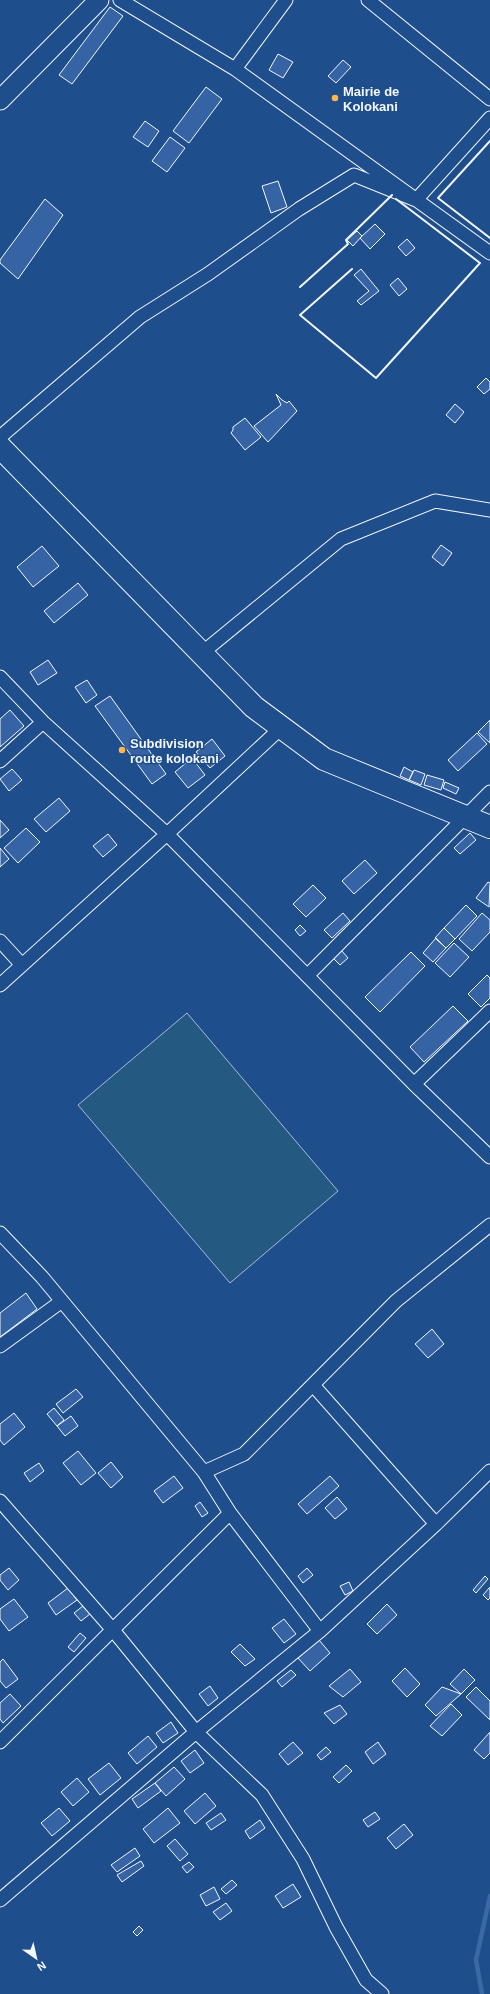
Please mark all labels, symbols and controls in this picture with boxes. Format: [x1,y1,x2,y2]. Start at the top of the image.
place label: Mairie de Kolokani [343,84,399,114]
marker: Mairie de Kolokani [330,93,340,103]
place label: Subdivision route kolokani [130,736,219,766]
marker: Subdivision route kolokani [117,745,127,755]
north arrow [16,1938,56,1978]
text: N [35,1959,48,1974]

